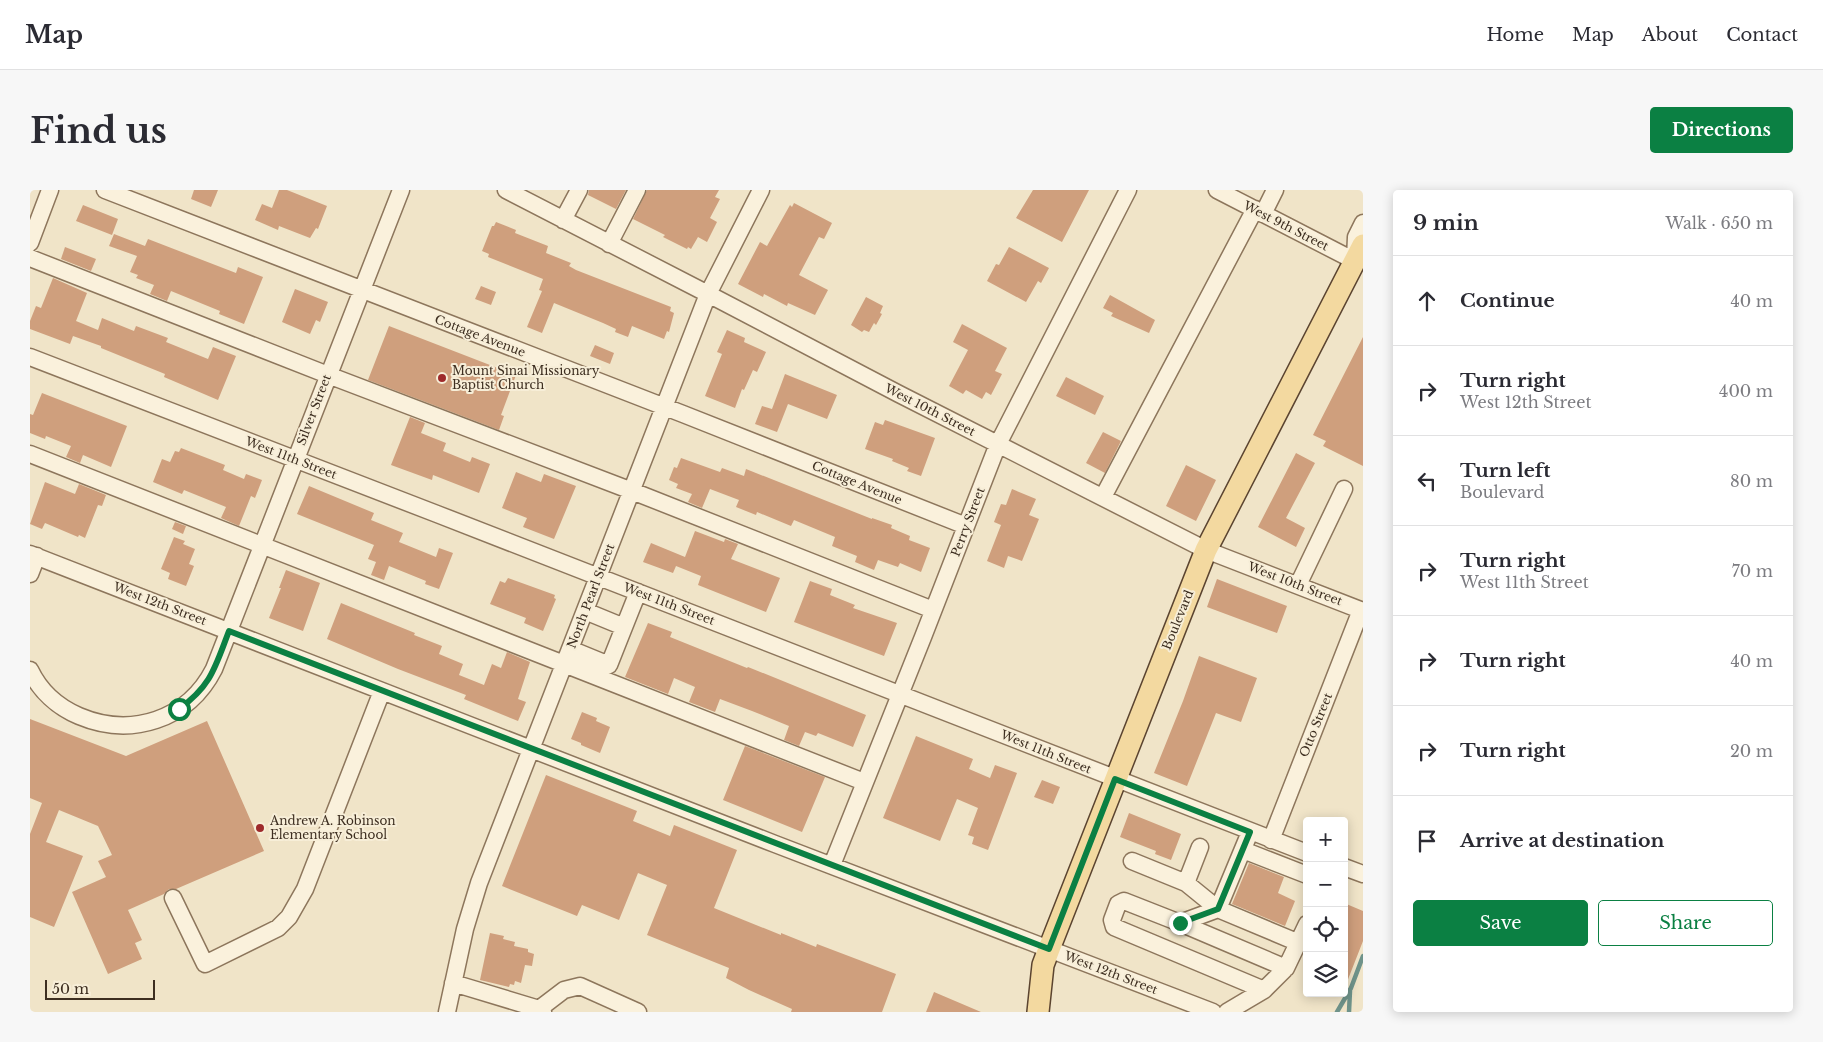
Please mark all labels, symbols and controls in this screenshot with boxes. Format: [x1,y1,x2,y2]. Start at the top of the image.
text: Map [25,20,83,49]
text: Home [1486,24,1544,46]
text: Map [1572,24,1614,46]
text: About [1642,24,1698,46]
text: Contact [1726,24,1798,46]
button: Directions [1650,107,1793,153]
text: Find us [30,109,167,152]
street label: West 9th Street [1240,197,1332,254]
text: 9 min [1413,210,1479,236]
text: Walk · 650 m [1666,213,1773,233]
icon: ahead [1413,287,1441,315]
text: Continue [1460,289,1555,312]
text: 40 m [1730,291,1773,311]
street label: Cottage Avenue [433,311,528,360]
place label: Mount Sinai Missionary Baptist Church [452,363,600,392]
text: Turn right [1460,369,1566,392]
street label: Silver Street [293,372,334,447]
marker: Mount Sinai Missionary Baptist Church [436,372,448,384]
icon: right [1413,377,1441,405]
street label: West 10th Street [881,380,978,439]
text: 400 m [1719,381,1773,401]
text: West 12th Street [1460,392,1591,412]
street label: West 11th Street [242,433,339,482]
street label: Cottage Avenue [810,458,905,507]
text: Turn left [1460,459,1551,482]
icon: left [1413,467,1441,495]
text: 80 m [1730,471,1773,491]
text: Boulevard [1460,482,1544,502]
street label: Perry Street [947,485,988,559]
street label: North Pearl Street [564,541,618,650]
text: Turn right [1460,549,1566,572]
icon: right [1413,557,1441,585]
street label: West 10th Street [1245,558,1345,609]
text: 70 m [1732,561,1773,581]
text: West 11th Street [1460,572,1589,592]
street label: West 12th Street [111,579,209,628]
street label: West 11th Street [620,579,717,628]
street label: Boulevard [1159,588,1196,652]
icon: right [1413,647,1441,675]
text: Turn right [1460,649,1566,672]
text: 40 m [1730,651,1773,671]
street label: Otto Street [1296,690,1335,759]
route start [168,698,191,721]
street label: West 11th Street [998,726,1094,777]
icon: right [1413,737,1441,765]
text: Turn right [1460,739,1566,762]
text: 20 m [1730,741,1773,761]
place label: Andrew A. Robinson Elementary School [269,813,396,842]
map controls [1303,817,1348,997]
button: + [1303,817,1348,862]
marker: Andrew A. Robinson Elementary School [254,822,266,834]
icon: arrive [1413,827,1441,855]
text: Arrive at destination [1460,829,1664,852]
button: − [1303,862,1348,907]
button: Save [1413,900,1588,946]
button: Share [1598,900,1773,946]
button: locate [1303,907,1348,952]
route end [1169,912,1192,935]
street label: West 12th Street [1062,948,1160,997]
button: layers [1303,952,1348,997]
scale bar [45,977,155,1000]
text: 50 m [52,980,89,998]

